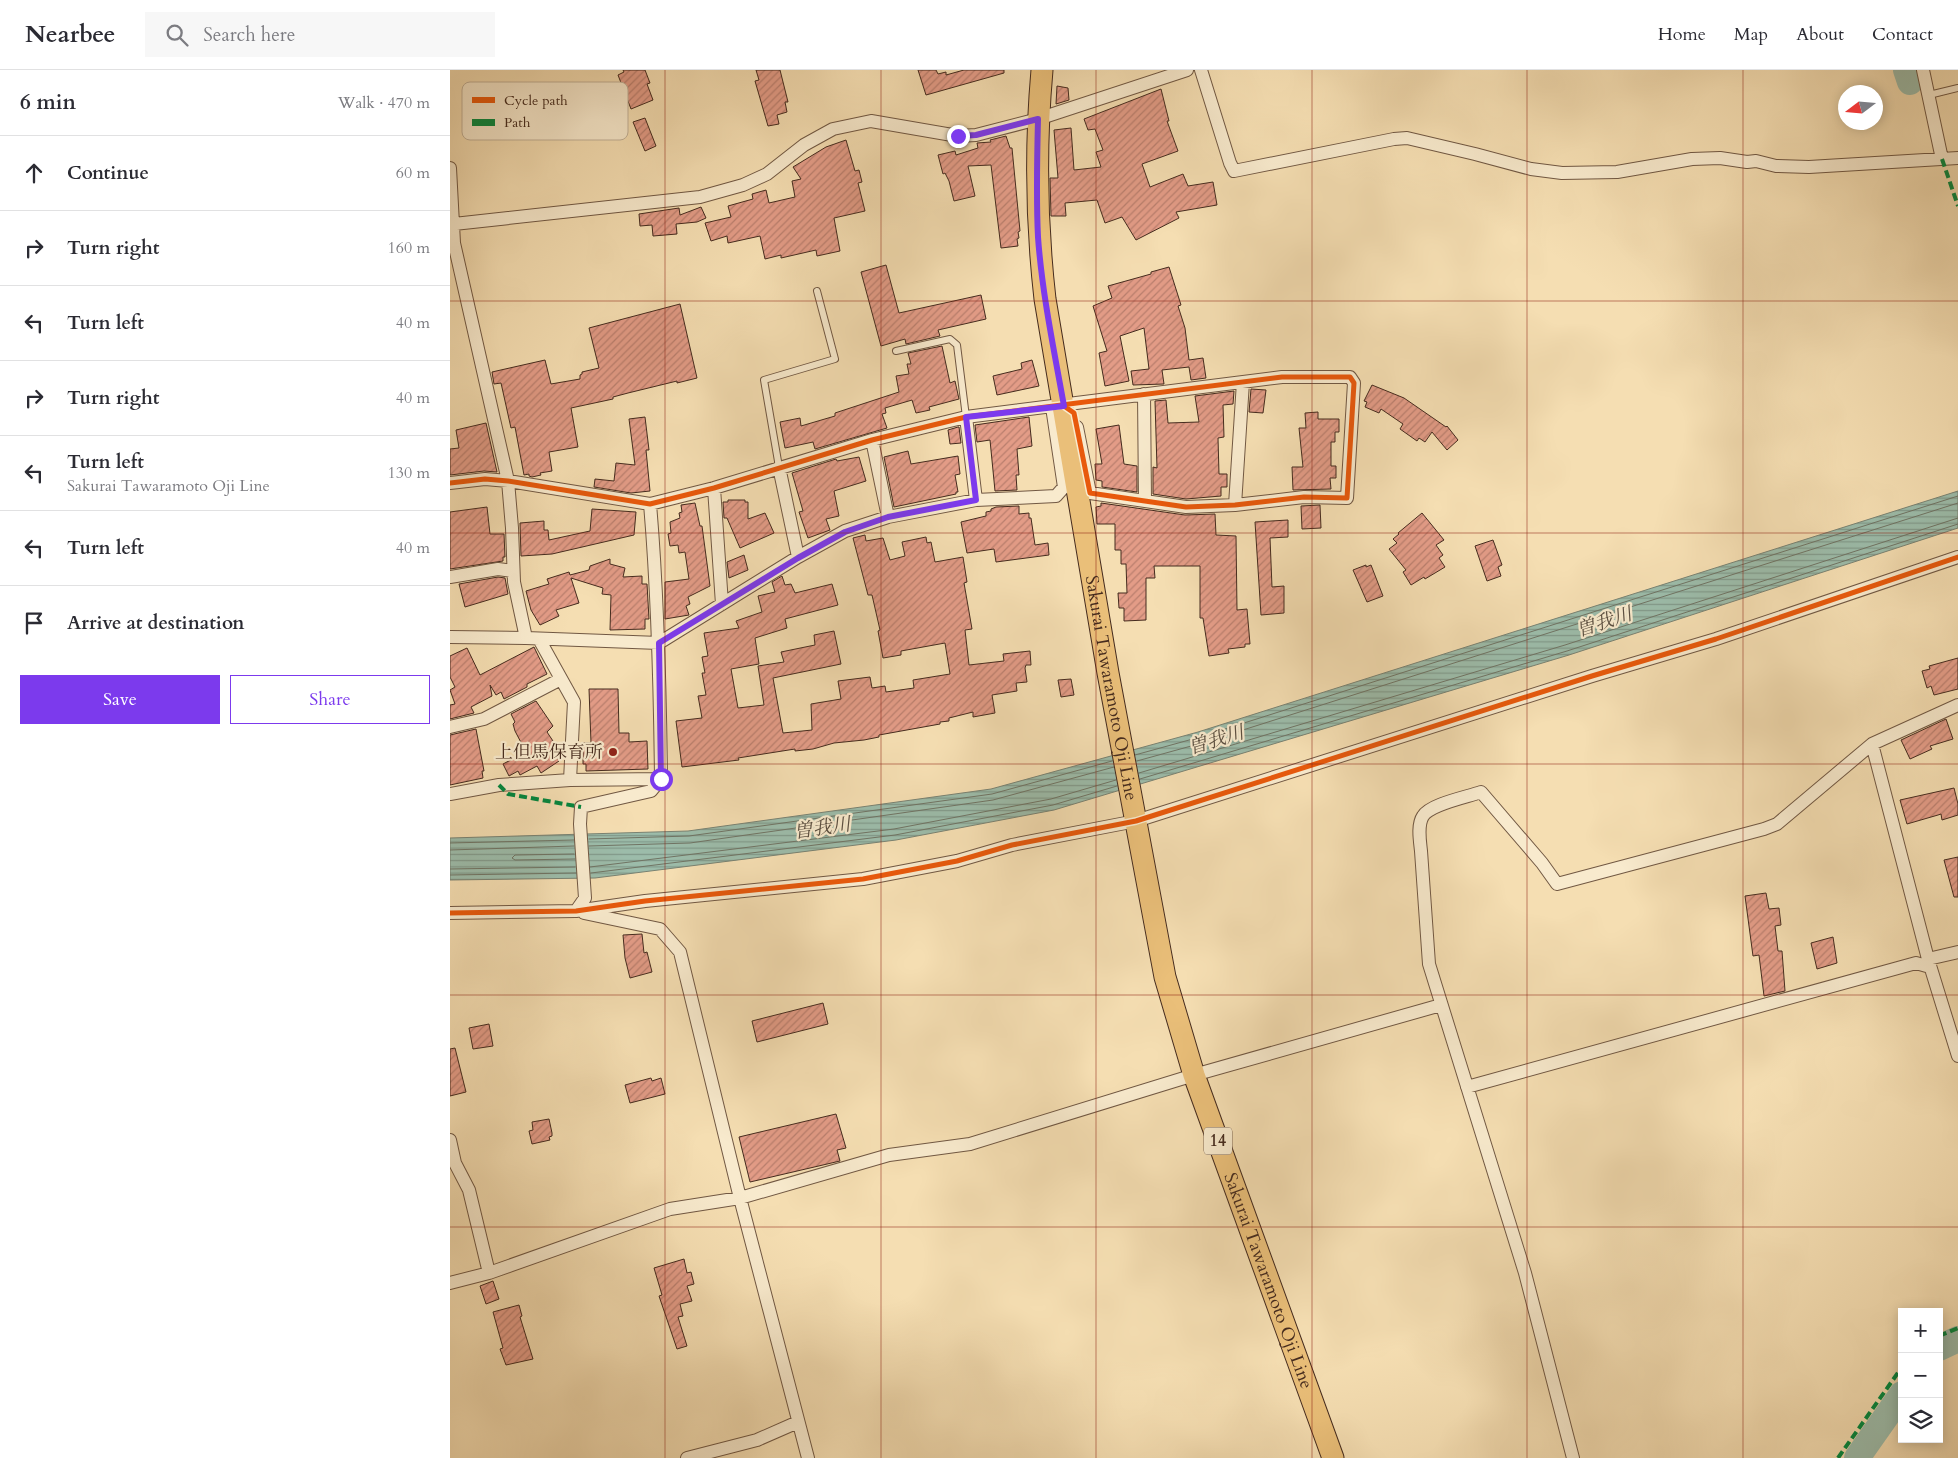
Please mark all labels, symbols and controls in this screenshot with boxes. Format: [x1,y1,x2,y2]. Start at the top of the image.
search box [145,12,495,57]
text: Nearbee [25,18,115,51]
icon: search [163,21,191,49]
text: Search here [203,22,295,48]
text: Home [1658,22,1706,47]
text: Map [1734,22,1768,47]
text: About [1796,22,1844,47]
text: Contact [1872,22,1933,47]
legend [462,82,628,140]
north arrow [1838,85,1883,130]
text: 6 min [20,88,76,117]
text: Cycle path [504,91,568,110]
text: Walk · 470 m [338,92,430,114]
text: Path [504,113,531,132]
route end [947,125,970,148]
icon: ahead [20,159,48,187]
text: Continue [67,160,149,186]
text: 60 m [396,162,430,184]
icon: right [20,234,48,262]
text: Turn right [67,235,159,261]
text: 160 m [388,237,430,259]
icon: left [20,309,48,337]
text: Turn left [67,310,144,336]
text: 40 m [396,312,430,334]
icon: right [20,384,48,412]
text: Turn right [67,385,159,411]
text: 40 m [396,387,430,409]
text: Turn left [67,449,144,475]
icon: left [20,459,48,487]
text: 130 m [388,462,430,484]
text: Sakurai Tawaramoto Oji Line [67,475,270,497]
icon: left [20,534,48,562]
text: Turn left [67,535,144,561]
text: 40 m [396,537,430,559]
street label: Sakurai Tawaramoto Oji Line [1079,573,1144,803]
water label: 曽我川 [1573,600,1637,643]
icon: arrive [20,609,48,637]
text: Arrive at destination [67,610,244,636]
button: Save [20,675,220,724]
button: Share [230,675,430,724]
water label: 曽我川 [1185,719,1249,761]
place label: 上但馬保育所 [495,740,603,765]
marker: 上但馬保育所 [607,746,619,758]
route start [650,768,673,791]
water label: 曽我川 [792,811,854,845]
road number: 14 [1204,1128,1232,1154]
street label: Sakurai Tawaramoto Oji Line [1218,1169,1319,1392]
map controls [1898,1308,1943,1443]
button: + [1898,1308,1943,1353]
button: − [1898,1353,1943,1398]
button: layers [1898,1398,1943,1443]

